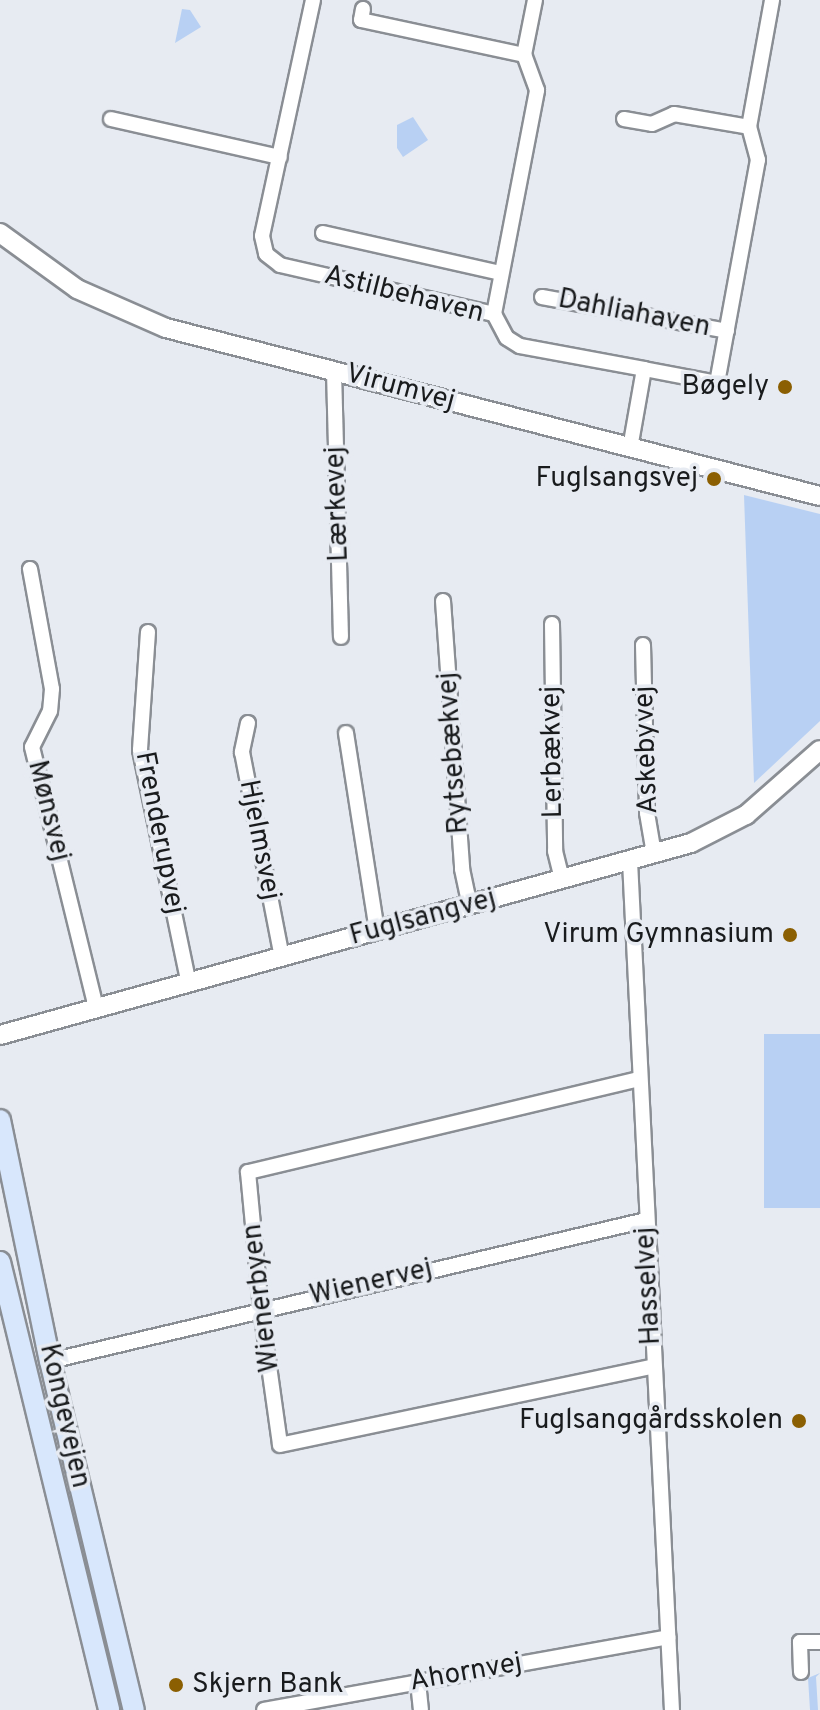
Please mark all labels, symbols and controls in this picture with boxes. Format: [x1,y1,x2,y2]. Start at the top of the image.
street label: Astilbehaven [321,259,487,331]
street label: Dahliahaven [555,283,713,345]
street label: Virumvej [342,357,458,419]
place label: Bøgely [681,370,769,404]
marker: Bøgely [776,378,794,396]
street label: Lærkevej [319,446,357,562]
place label: Fuglsangsvej [536,462,698,496]
marker: Fuglsangsvej [705,470,723,488]
street label: Rytsebækvej [432,671,476,835]
street label: Lerbækvej [535,685,571,819]
street label: Askebyvej [628,685,666,815]
street label: Frenderupvej [127,749,191,917]
street label: Mønsvej [19,757,77,865]
street label: Hjelmsvej [231,777,287,903]
street label: Fuglsangvej [346,882,500,954]
place label: Virum Gymnasium [543,918,774,952]
marker: Virum Gymnasium [781,926,799,944]
street label: Wienerbyen [236,1222,288,1374]
street label: Hasselvej [629,1226,669,1346]
street label: Wienervej [306,1253,436,1313]
street label: Kongevejen [31,1341,97,1491]
place label: Fuglsanggårdsskolen [519,1404,783,1438]
marker: Fuglsanggårdsskolen [790,1412,808,1430]
street label: Ahornvej [407,1647,525,1699]
place label: Skjern Bank [192,1668,344,1702]
marker: Skjern Bank [167,1676,185,1694]

